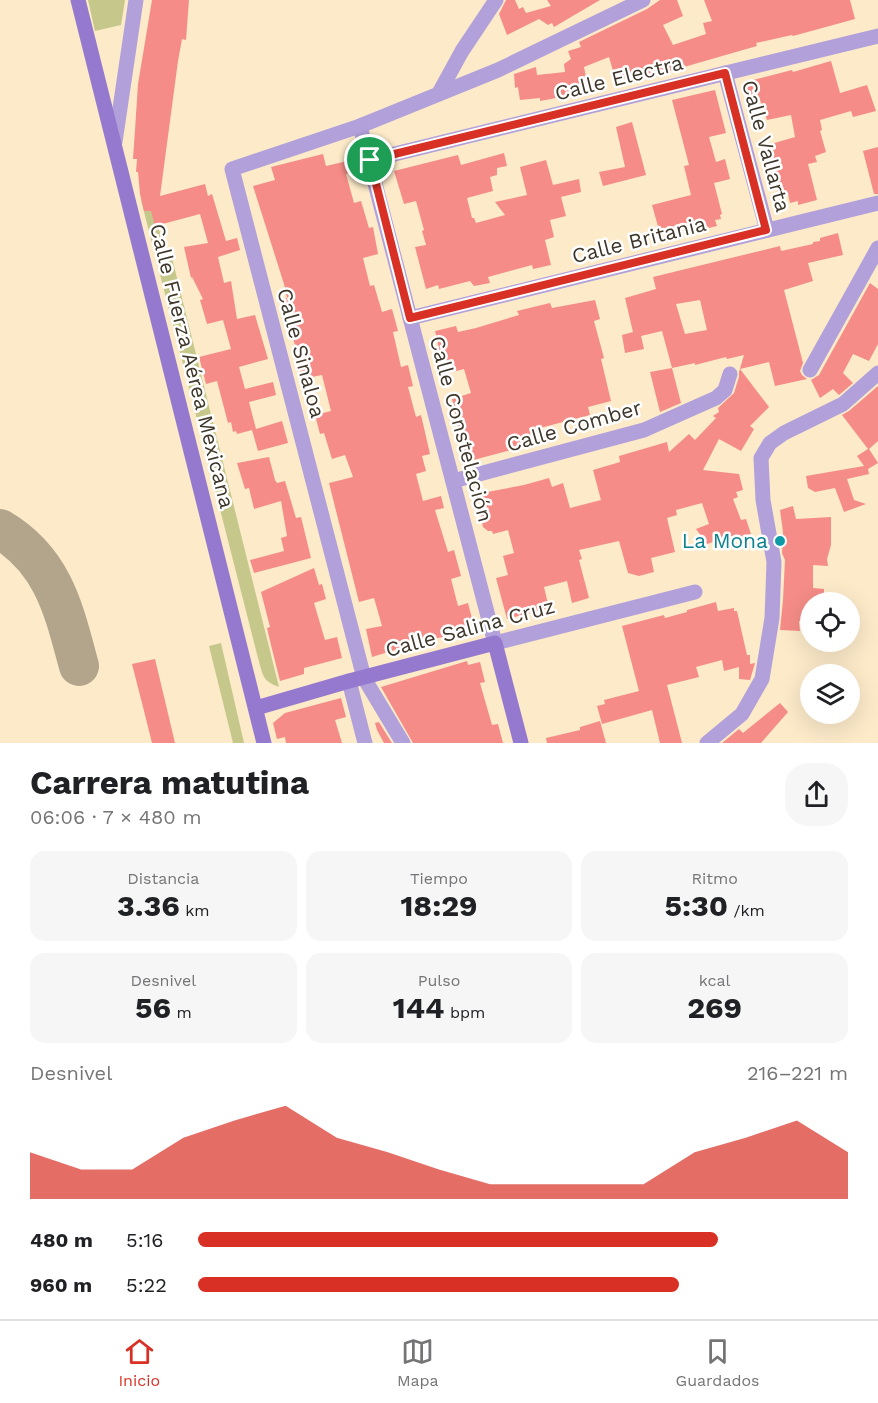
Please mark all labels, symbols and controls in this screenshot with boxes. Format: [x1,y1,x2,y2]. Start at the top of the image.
street label: Calle Electra [552,50,686,106]
street label: Calle Vallarta [737,77,796,215]
pin [344,134,395,185]
icon: arrive [353,143,386,176]
street label: Calle Britania [569,211,709,268]
street label: Calle Fuerza Aérea Mexicana [145,221,240,511]
street label: Calle Sinaloa [272,285,331,421]
street label: Calle Constelación [425,333,498,525]
street label: Calle Comber [503,394,645,457]
place label: La Mona [682,528,768,553]
marker: La Mona [773,534,787,548]
map controls [800,592,860,724]
button: locate [800,592,860,652]
street label: Calle Salina Cruz [382,593,557,662]
button: layers [800,664,860,724]
text: Carrera matutina [30,763,309,802]
button: share [785,763,848,826]
text: 06:06 · 7 × 480 m [30,805,202,829]
text: Distancia [127,869,199,888]
text: Tiempo [410,869,468,888]
text: Ritmo [691,869,738,888]
text: 3.36 [117,888,180,923]
text: 18:29 [400,888,478,923]
text: 5:30 [664,888,728,923]
text: km [180,901,210,920]
text: /km [728,901,765,920]
text: Desnivel [130,971,196,990]
text: Pulso [418,971,460,990]
text: kcal [699,971,731,990]
text: 56 [135,990,171,1025]
text: 144 [393,990,444,1025]
text: 269 [687,990,742,1025]
text: m [171,1003,192,1022]
text: bpm [444,1003,485,1022]
text: Desnivel [30,1061,112,1085]
text: 216–221 m [747,1061,848,1085]
text: 480 m [30,1228,93,1252]
text: 5:16 [126,1228,164,1252]
text: 960 m [30,1273,92,1297]
text: 5:22 [126,1273,167,1297]
tab: Inicio [118,1335,160,1390]
tab: Mapa [397,1335,439,1390]
tab: Guardados [676,1335,760,1390]

